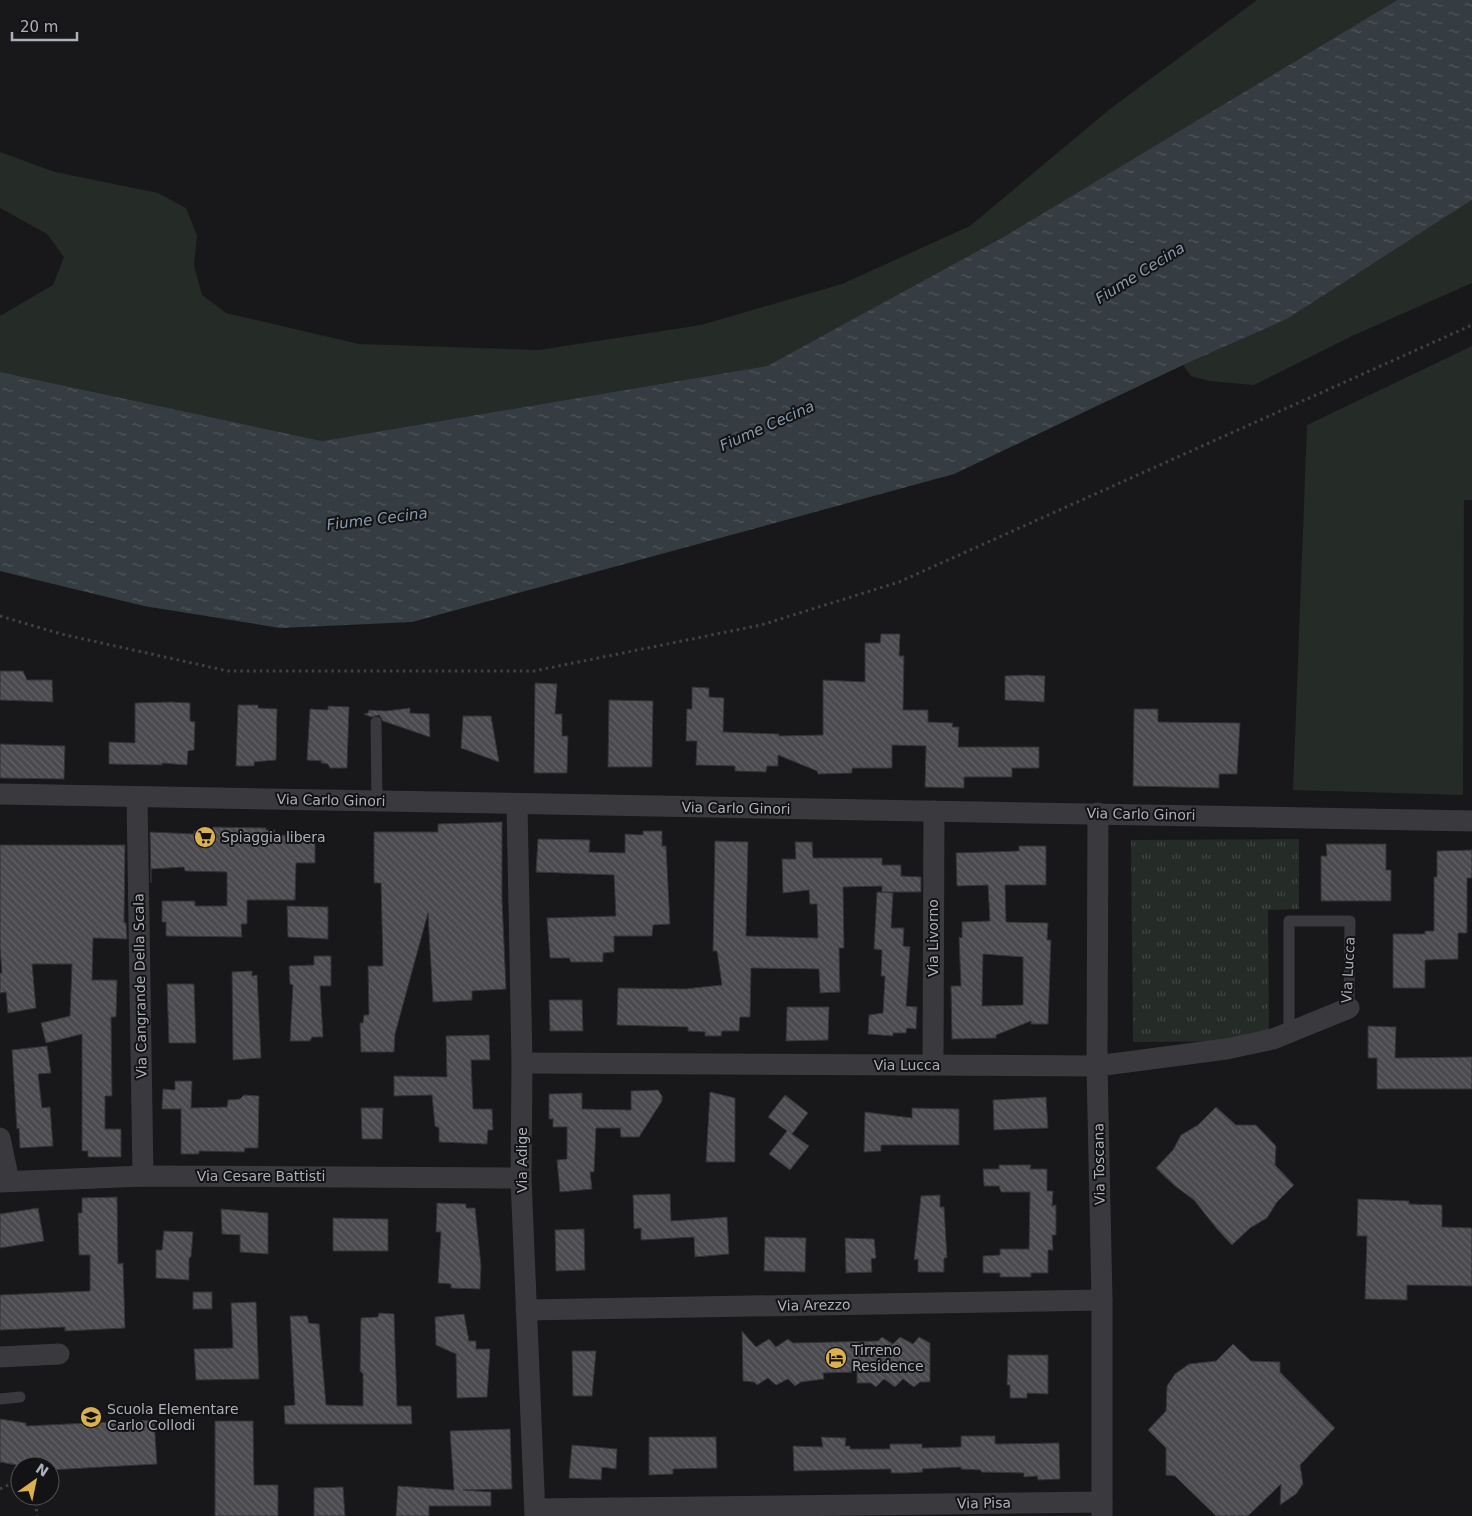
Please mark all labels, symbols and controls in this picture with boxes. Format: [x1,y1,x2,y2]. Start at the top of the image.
scale bar [12,10,78,42]
text: 20 m [20,18,58,36]
water label: Fiume Cecina [1092,238,1188,308]
water label: Fiume Cecina [717,397,817,455]
water label: Fiume Cecina [325,504,429,534]
street label: Via Carlo Ginori [276,791,386,809]
street label: Via Carlo Ginori [681,799,791,817]
street label: Via Carlo Ginori [1086,805,1196,823]
supermarket icon: Spiaggia libera [193,825,217,849]
place label: Spiaggia libera [221,829,326,845]
street label: Via Cangrande Della Scala [130,893,150,1079]
street label: Via Livorno [925,899,941,977]
street label: Via Lucca [1338,936,1358,1004]
street label: Via Lucca [874,1057,940,1073]
street label: Via Toscana [1090,1123,1108,1205]
street label: Via Adige [514,1127,530,1193]
street label: Via Cesare Battisti [197,1168,325,1184]
street label: Via Arezzo [777,1296,851,1314]
place label: Tirreno Residence [851,1342,924,1374]
hotel icon: Tirreno Residence [824,1346,848,1370]
place label: Scuola Elementare Carlo Collodi [107,1401,239,1433]
school or university icon: Scuola Elementare Carlo Collodi [79,1405,103,1429]
north arrow [10,1456,60,1506]
text: N [33,1460,51,1480]
street label: Via Pisa [957,1495,1011,1511]

